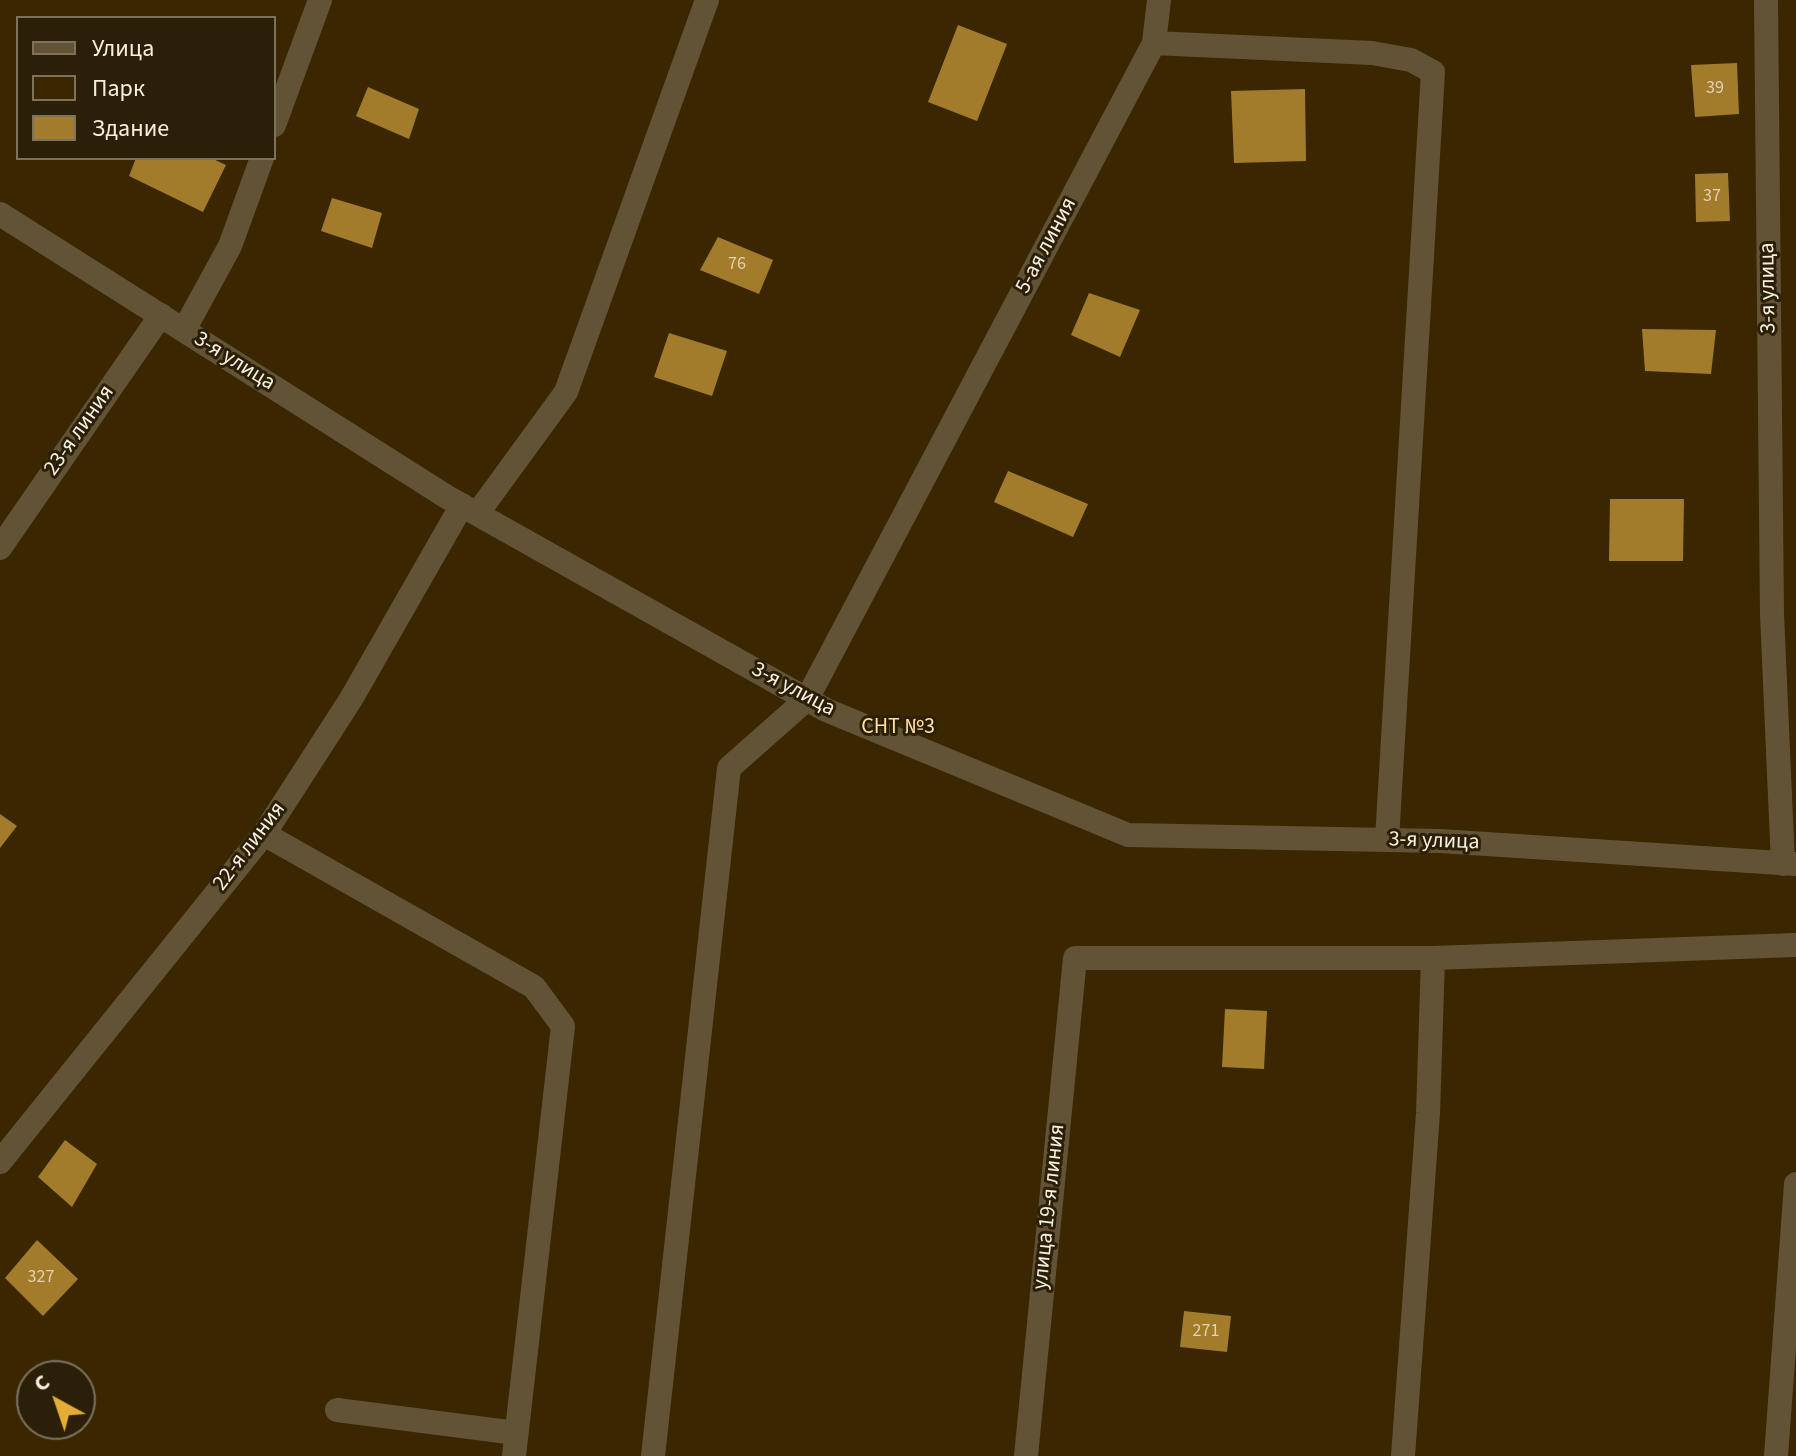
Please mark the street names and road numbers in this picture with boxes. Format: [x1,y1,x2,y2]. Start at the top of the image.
street label: 5-ая линия [1011,194,1083,298]
street label: 3-я улица [1755,242,1783,334]
street label: 3-я улица [188,327,280,397]
street label: 23-я линия [39,381,121,481]
street label: 3-я улица [747,657,839,723]
street label: 22-я линия [208,797,292,897]
street label: 3-я улица [1388,827,1480,857]
street label: улица 19-я линия [1028,1123,1072,1291]

